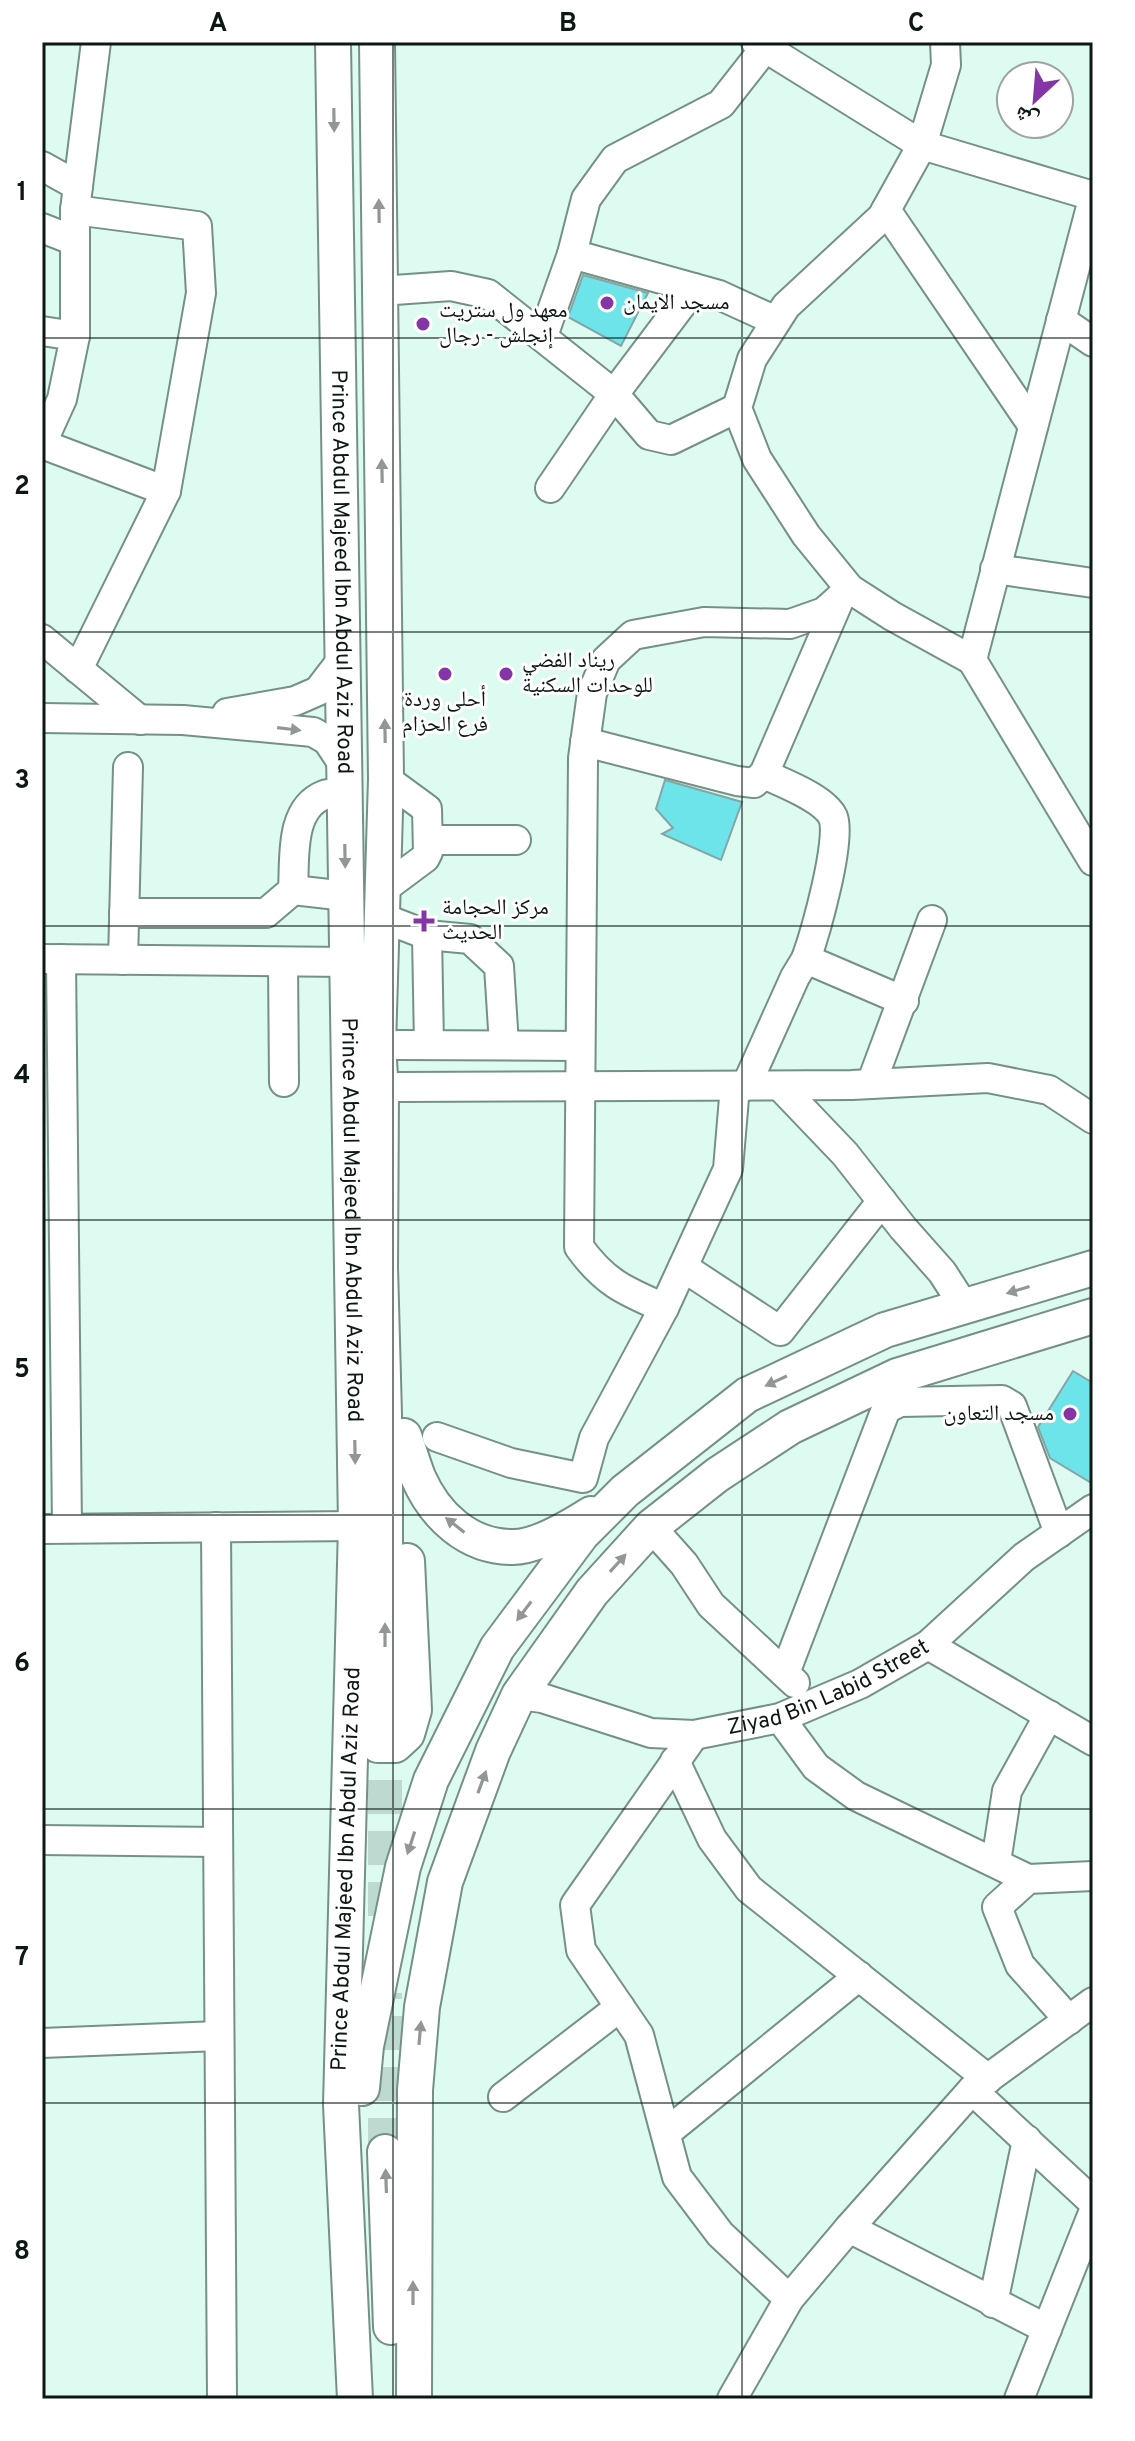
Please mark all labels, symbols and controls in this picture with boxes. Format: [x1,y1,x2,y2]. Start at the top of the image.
text: A [209,8,227,41]
text: B [559,8,577,41]
text: C [908,8,924,41]
north arrow [995,60,1075,140]
text: ش [1011,98,1044,133]
one-way arrow [327,108,340,133]
text: 1 [17,177,27,210]
one-way arrow [372,198,385,223]
place label: مسجد الايمان [623,290,730,317]
marker: مسجد الايمان [598,294,616,312]
place label: معهد ول ستريت إنجلش - رجال [439,298,567,350]
marker: معهد ول ستريت إنجلش - رجال [414,315,432,333]
street label: Prince Abdul Majeed Ibn Abdul Aziz Road [325,369,358,775]
one-way arrow [376,458,388,483]
text: 2 [14,471,30,504]
place label: ريناد الفضي للوحدات السكنية [522,648,653,700]
marker: أحلى وردة فرع الحزام [436,665,454,683]
marker: ريناد الفضي للوحدات السكنية [497,665,515,683]
place label: أحلى وردة فرع الحزام [402,685,488,739]
one-way arrow [379,718,391,743]
one-way arrow [277,723,302,736]
text: 3 [14,765,30,798]
one-way arrow [339,844,351,869]
place label: مركز الحجامة الحديث [442,895,549,947]
marker: مركز الحجامة الحديث [413,910,435,932]
street label: Prince Abdul Majeed Ibn Abdul Aziz Road [335,1017,368,1422]
text: 4 [14,1060,30,1093]
one-way arrow [1006,1284,1030,1297]
text: 5 [14,1354,30,1387]
one-way arrow [764,1374,787,1388]
place label: مسجد التعاون [943,1401,1054,1428]
marker: مسجد التعاون [1061,1405,1079,1423]
one-way arrow [349,1440,361,1465]
one-way arrow [444,1517,465,1534]
one-way arrow [609,1554,627,1573]
one-way arrow [517,1601,533,1621]
one-way arrow [379,1622,391,1647]
street label: Ziyad Bin Labid Street [725,1634,934,1742]
text: 6 [14,1648,30,1681]
street label: Prince Abdul Majeed Ibn Abdul Aziz Road [326,1666,368,2072]
one-way arrow [476,1770,489,1794]
one-way arrow [404,1832,416,1856]
text: 7 [15,1942,29,1975]
one-way arrow [414,2020,427,2045]
one-way arrow [379,2168,392,2193]
text: 8 [14,2236,30,2269]
one-way arrow [407,2280,419,2305]

